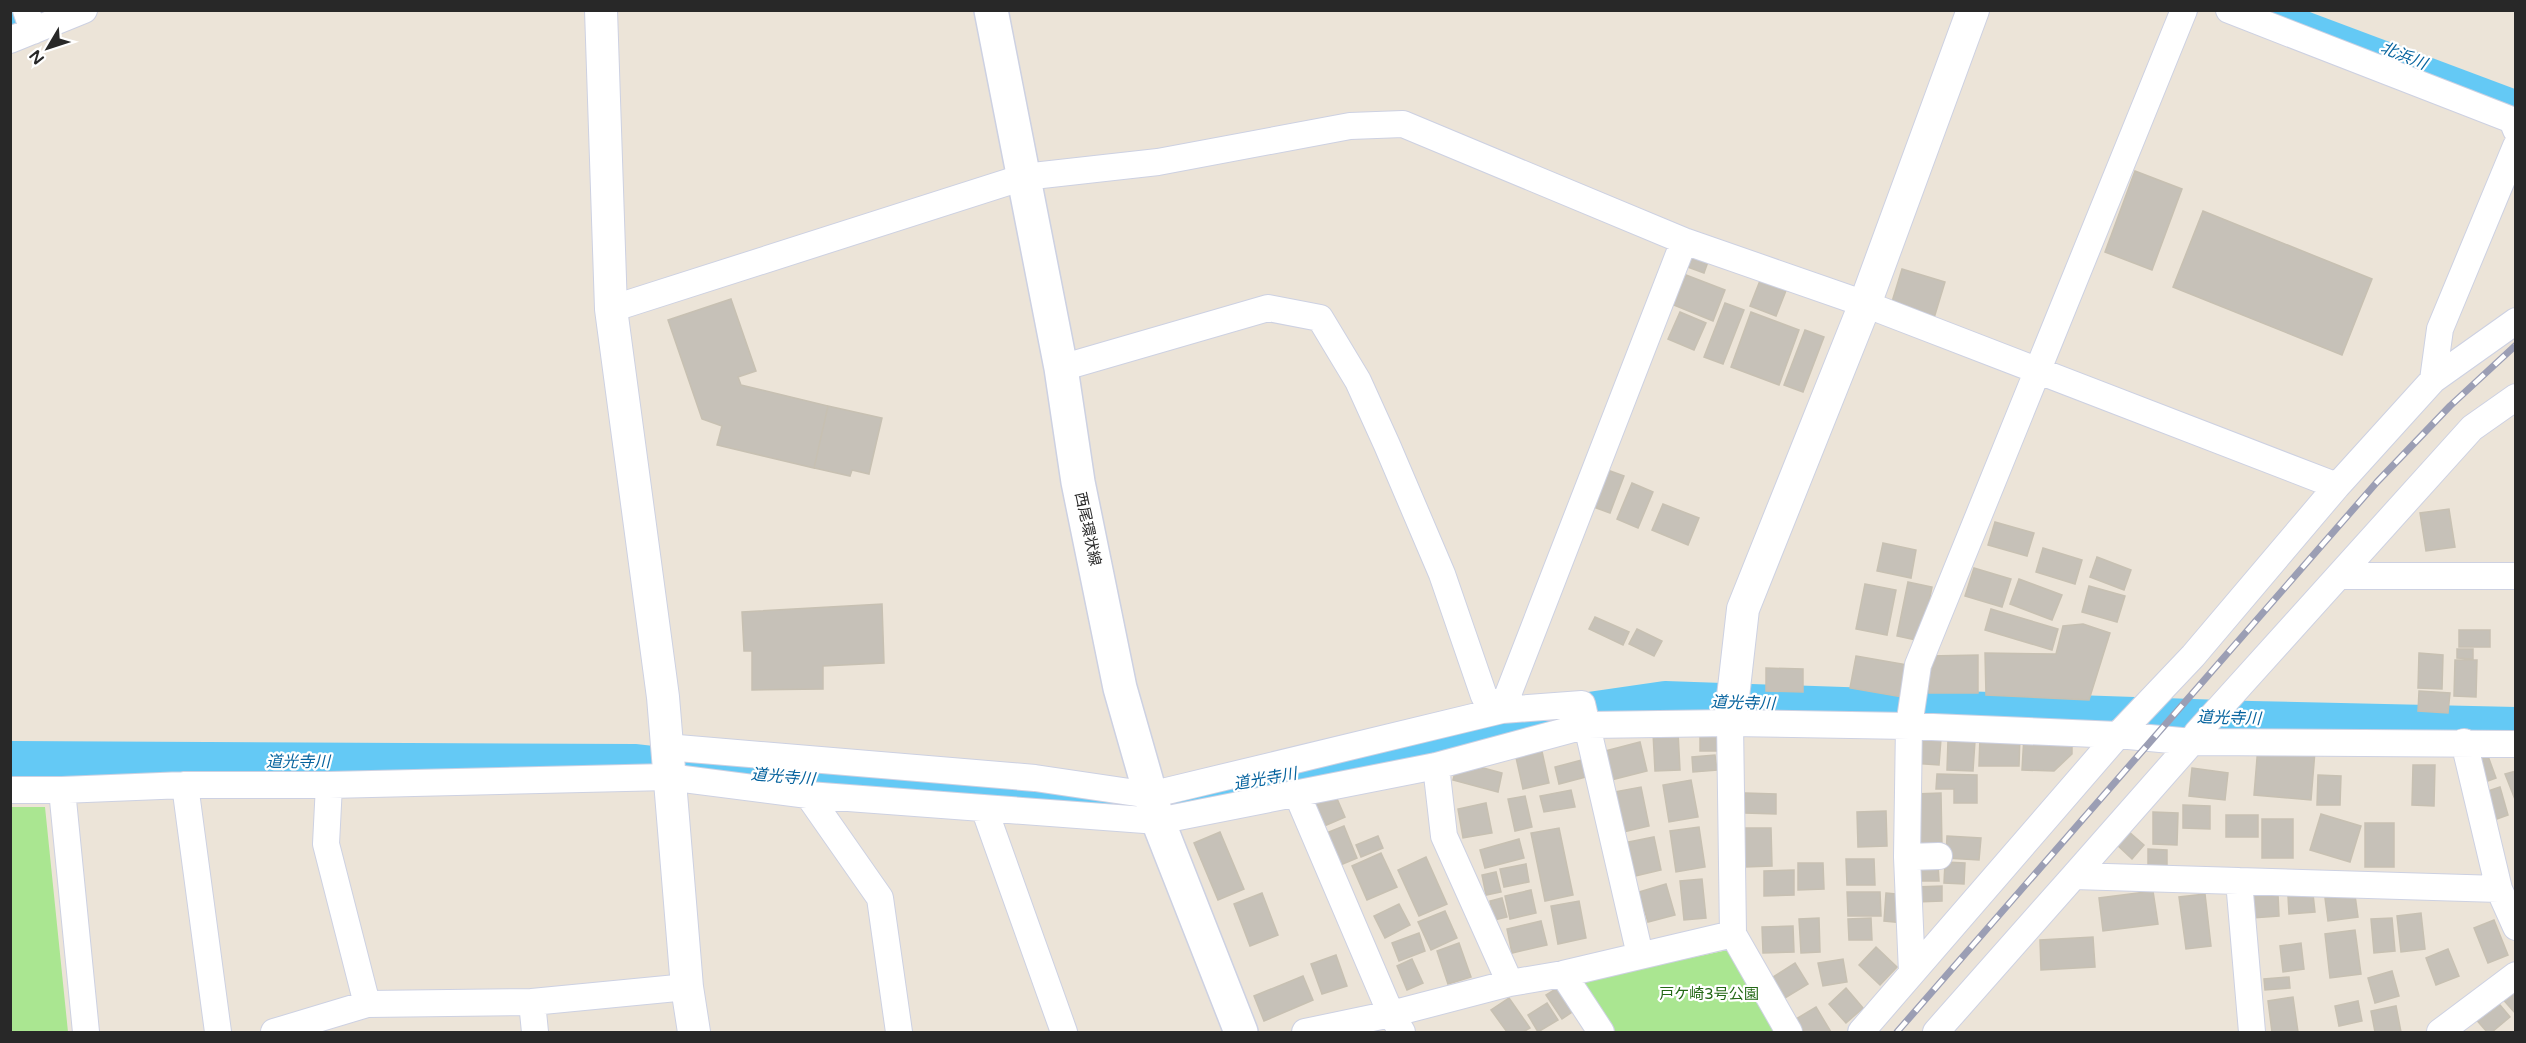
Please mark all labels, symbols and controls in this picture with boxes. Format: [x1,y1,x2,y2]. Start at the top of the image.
north arrow [18,18,78,78]
water label: 北浜川 [2378,38,2431,75]
text: N [25,46,49,68]
street label: 西尾環状線 [1071,490,1105,568]
water label: 道光寺川 [1711,692,1777,714]
water label: 道光寺川 [2197,707,2263,729]
water label: 道光寺川 [266,752,332,772]
water label: 道光寺川 [1232,763,1300,794]
water label: 道光寺川 [750,764,818,790]
park label: 戸ケ崎3号公園 [1659,985,1759,1003]

